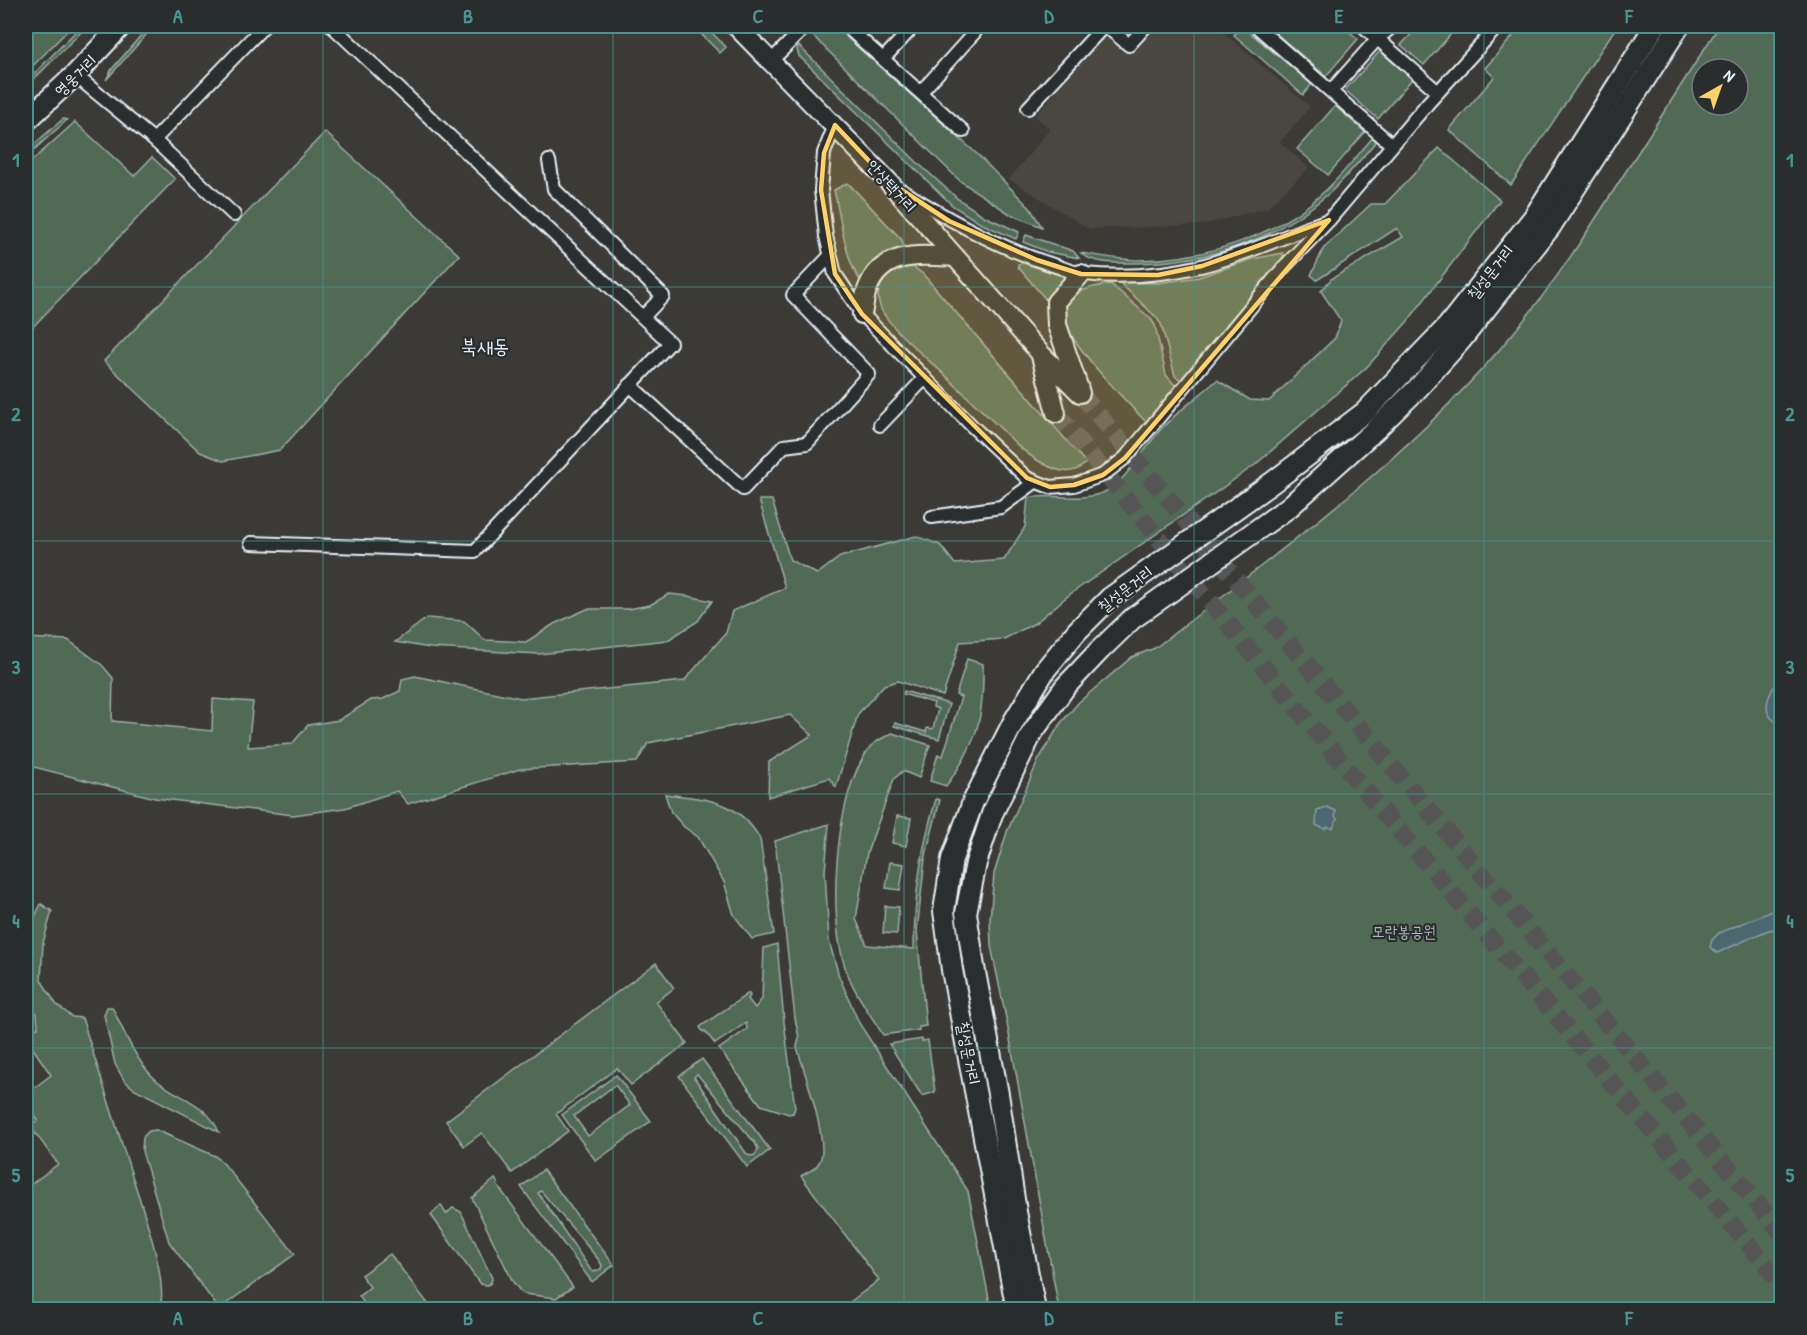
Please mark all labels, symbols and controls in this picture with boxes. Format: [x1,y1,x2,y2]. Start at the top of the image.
text: A [173,2,183,29]
text: B [463,2,473,29]
text: C [753,2,764,29]
text: D [1044,2,1054,29]
text: E [1335,2,1344,29]
text: F [1624,2,1634,29]
street label: 영웅거리 [49,49,101,101]
north arrow [1690,57,1750,117]
text: N [1719,64,1740,87]
text: 1 [12,146,20,173]
text: 1 [1786,146,1794,173]
street label: 안상택거리 [862,155,922,217]
street label: 칠성문거리 [1462,240,1518,304]
district label: 북새동 [461,332,509,359]
text: 2 [11,400,21,427]
text: 2 [1785,400,1795,427]
street label: 칠성문거리 [1093,561,1157,617]
text: 3 [12,653,21,680]
text: 3 [1786,653,1795,680]
text: 4 [12,907,20,934]
text: 4 [1786,907,1794,934]
park label: 모란봉공원 [1372,920,1436,942]
street label: 칠성문거리 [952,1019,986,1087]
text: 5 [12,1161,21,1188]
text: 5 [1786,1161,1795,1188]
text: A [173,1304,183,1331]
text: B [463,1304,473,1331]
text: C [753,1304,764,1331]
text: D [1044,1304,1054,1331]
text: E [1335,1304,1344,1331]
text: F [1624,1304,1634,1331]

